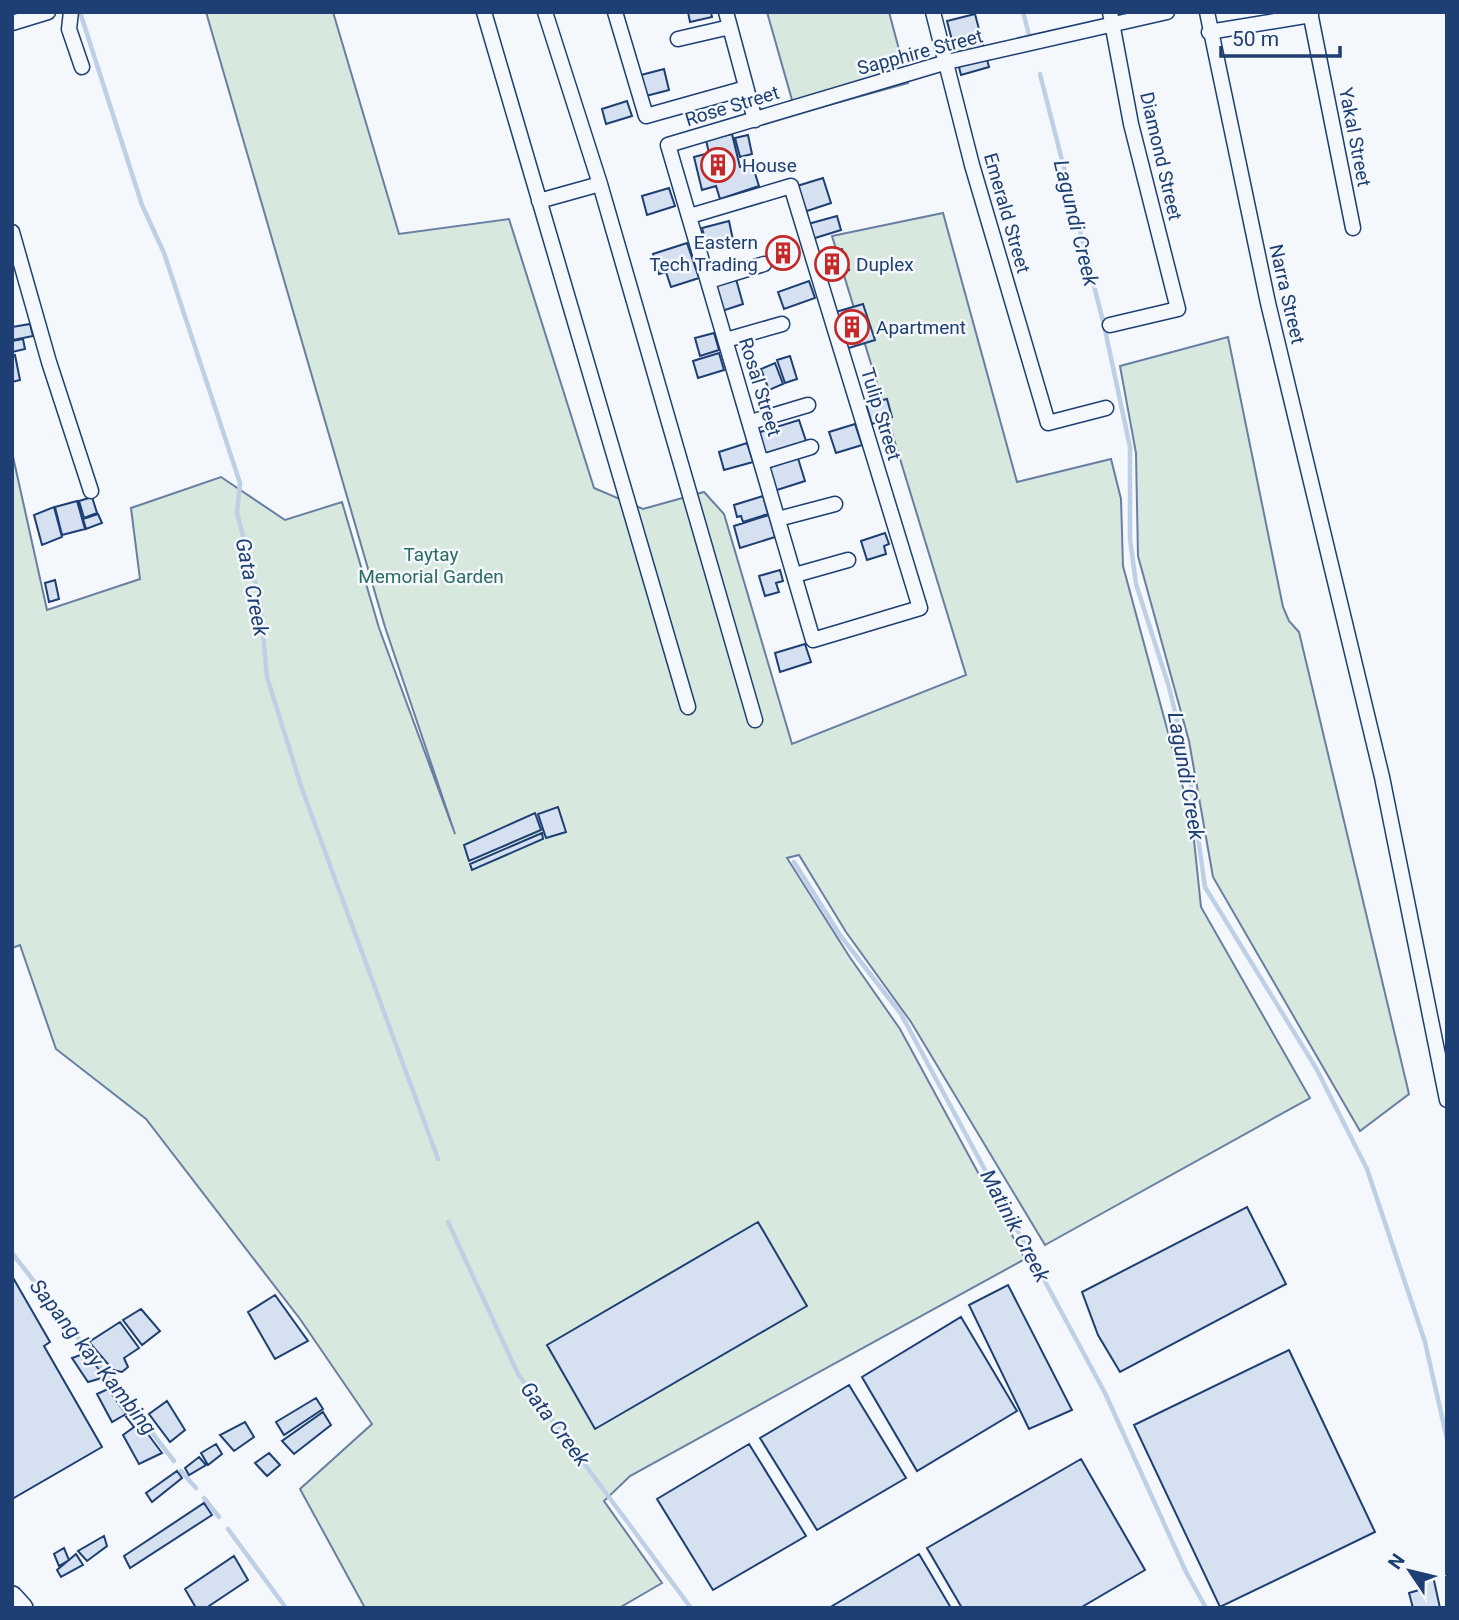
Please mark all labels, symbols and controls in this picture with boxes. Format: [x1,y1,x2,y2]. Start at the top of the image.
scale bar [1221,14,1340,58]
street label: Sapphire Street [855,24,985,80]
text: 50 m [1232,27,1279,51]
street label: Rose Street [682,81,782,131]
street label: Yakal Street [1334,85,1376,189]
street label: Diamond Street [1135,90,1187,222]
building icon: House [699,146,737,184]
street label: Emerald Street [979,150,1035,276]
place label: House [742,154,797,177]
water label: Lagundi Creek [1049,157,1103,289]
place label: Eastern Tech Trading [649,231,758,276]
building icon: Eastern Tech Trading [764,234,802,272]
street label: Narra Street [1264,242,1310,346]
building icon: Duplex [813,245,851,283]
place label: Duplex [856,253,914,276]
building icon: Apartment [833,308,871,346]
place label: Apartment [876,316,966,339]
street label: Rosal Street [734,335,786,439]
street label: Tulip Street [856,365,906,463]
water label: Gata Creek [231,536,273,639]
park label: Taytay Memorial Garden [358,543,504,588]
water label: Lagundi Creek [1163,710,1209,842]
water label: Matinik Creek [975,1166,1055,1287]
water label: Sapang kay Kambing [25,1275,161,1439]
water label: Gata Creek [515,1377,595,1472]
north arrow [1375,1536,1445,1606]
text: N [1383,1549,1410,1574]

